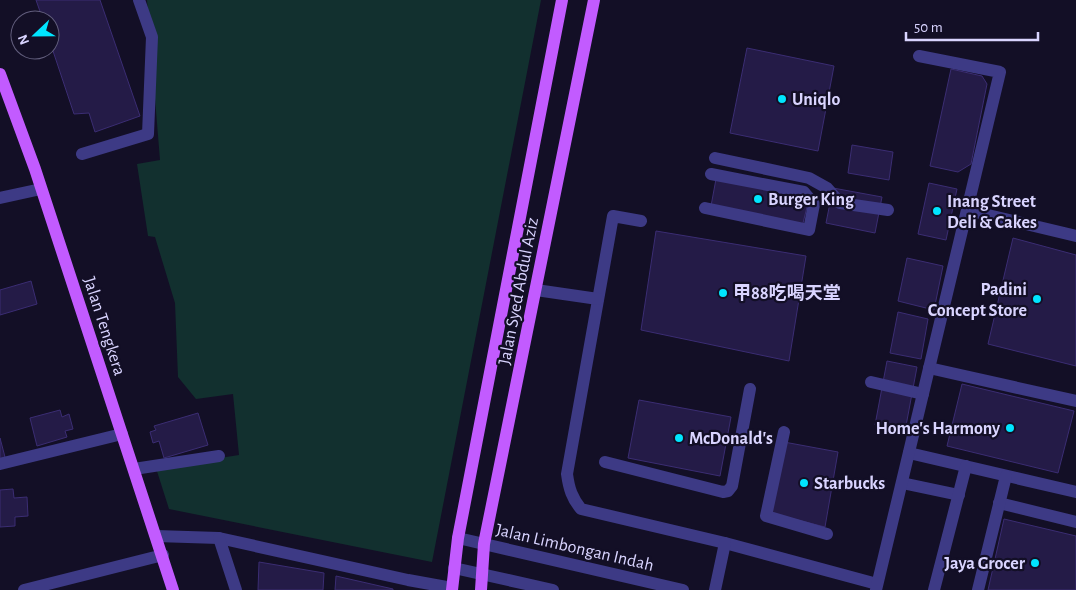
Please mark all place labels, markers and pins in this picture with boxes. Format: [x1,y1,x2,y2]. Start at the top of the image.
place label: Uniqlo [792,91,840,109]
marker: Uniqlo [776,93,788,105]
place label: Burger King [768,191,855,209]
marker: Burger King [752,193,764,205]
place label: Inang Street Deli & Cakes [947,193,1037,232]
marker: Inang Street Deli & Cakes [931,205,943,217]
place label: Padini Concept Store [928,281,1027,320]
place label: 甲88吃喝天堂 [733,283,841,303]
marker: 甲88吃喝天堂 [717,287,729,299]
marker: Padini Concept Store [1031,293,1043,305]
place label: Home's Harmony [876,420,1001,438]
marker: Home's Harmony [1004,422,1016,434]
place label: McDonald's [689,430,773,448]
marker: McDonald's [673,432,685,444]
place label: Starbucks [814,475,885,493]
marker: Starbucks [798,477,810,489]
place label: Jaya Grocer [944,555,1026,573]
marker: Jaya Grocer [1029,557,1041,569]

